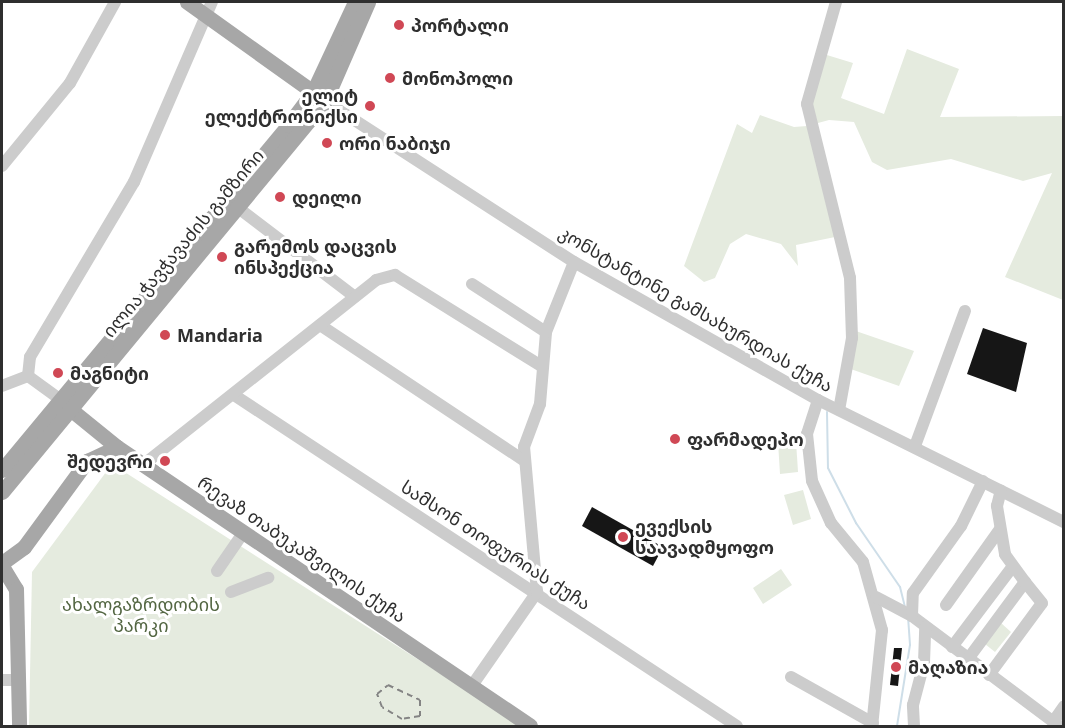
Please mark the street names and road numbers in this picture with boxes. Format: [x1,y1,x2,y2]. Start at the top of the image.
street label: ილია ჭავჭავაძის გამზირი [98,145,268,341]
street label: კონსტანტინე გამსახურდიას ქუჩა [555,221,837,397]
street label: რევაზ თაბუკაშვილის ქუჩა [194,471,410,627]
street label: სამსონ თოფურიას ქუჩა [397,476,595,614]

